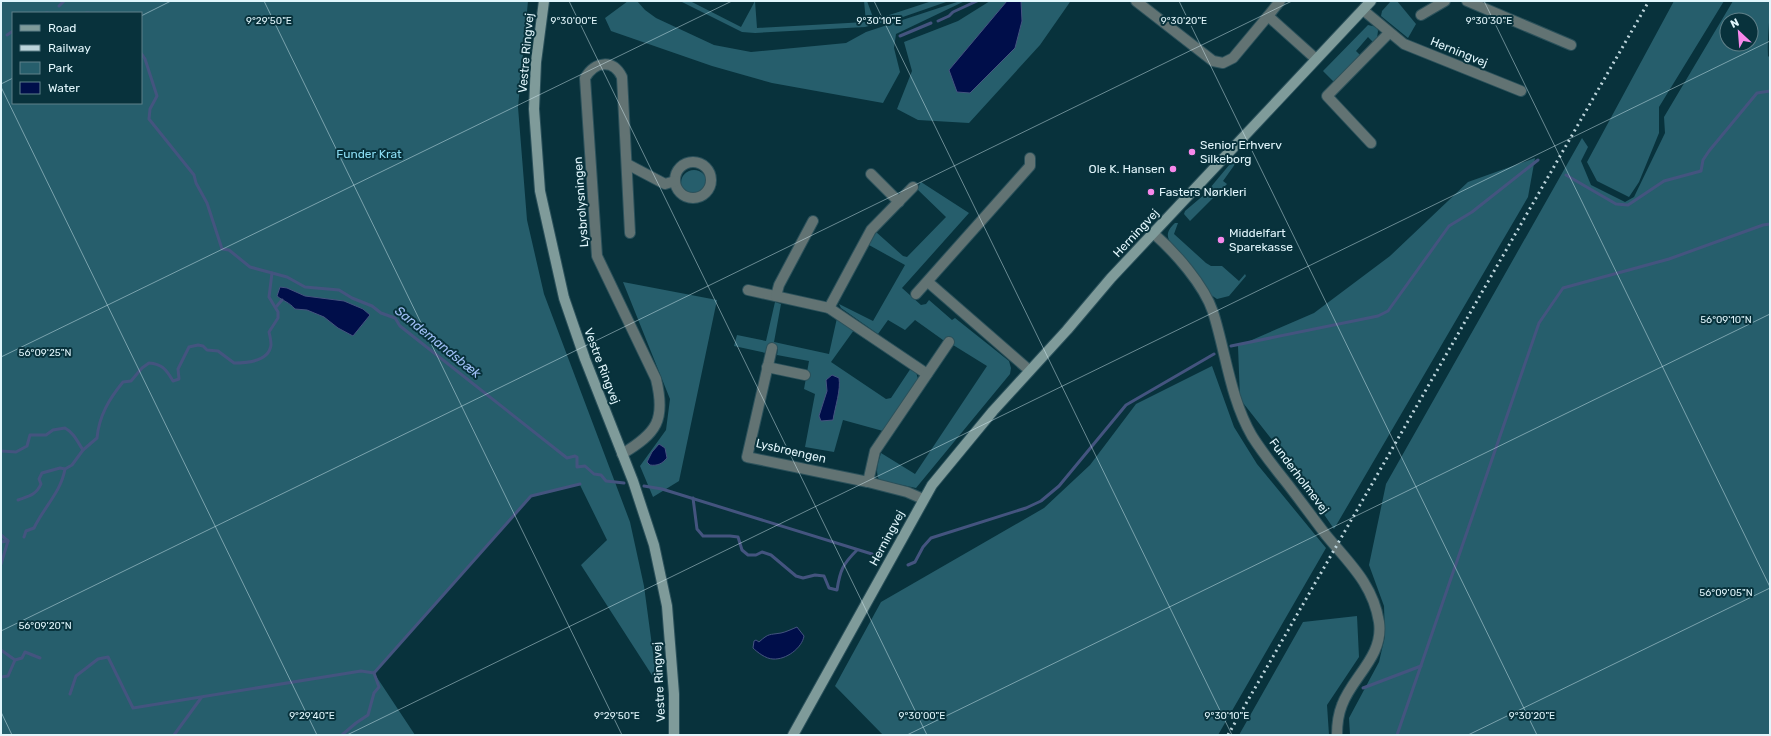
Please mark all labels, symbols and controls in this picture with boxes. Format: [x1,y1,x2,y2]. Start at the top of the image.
legend [12,12,142,104]
street label: Vestre Ringvej [516,12,536,94]
north arrow [1719,12,1759,52]
text: 9°29'50"E [246,15,292,27]
text: 9°30'00"E [551,15,597,27]
text: 9°30'10"E [857,15,901,27]
text: 9°30'20"E [1161,15,1207,27]
text: 9°30'30"E [1466,15,1512,27]
text: N [1728,16,1741,31]
text: Road [48,21,76,35]
street label: Herningvej [1428,34,1490,70]
text: Railway [48,41,91,55]
text: Park [48,61,74,75]
text: Water [48,81,80,95]
place label: Senior Erhverv Silkeborg [1200,138,1282,166]
park label: Funder Krat [336,147,402,161]
marker: Senior Erhverv Silkeborg [1187,147,1197,157]
street label: Lysbrolysningen [571,156,591,248]
place label: Ole K. Hansen [1089,162,1165,176]
marker: Ole K. Hansen [1168,164,1178,174]
place label: Fasters Nørkleri [1159,185,1247,199]
marker: Fasters Nørkleri [1146,187,1156,197]
street label: Herningvej [1110,206,1162,260]
place label: Middelfart Sparekasse [1229,226,1293,254]
marker: Middelfart Sparekasse [1216,235,1226,245]
water label: Sandemandsbæk [392,303,484,381]
text: 56°09'10"N [1700,314,1752,326]
street label: Vestre Ringvej [581,326,623,406]
text: 56°09'25"N [19,347,71,359]
street label: Lysbroengen [754,436,828,466]
street label: Funderholmevej [1266,436,1332,516]
street label: Herningvej [867,508,907,568]
text: 56°09'05"N [1699,587,1753,599]
text: 56°09'20"N [18,620,72,632]
street label: Vestre Ringvej [650,642,668,722]
text: 9°29'40"E [289,710,335,722]
text: 9°29'50"E [594,710,640,722]
text: 9°30'00"E [899,710,945,722]
text: 9°30'10"E [1205,710,1249,722]
text: 9°30'20"E [1509,710,1555,722]

